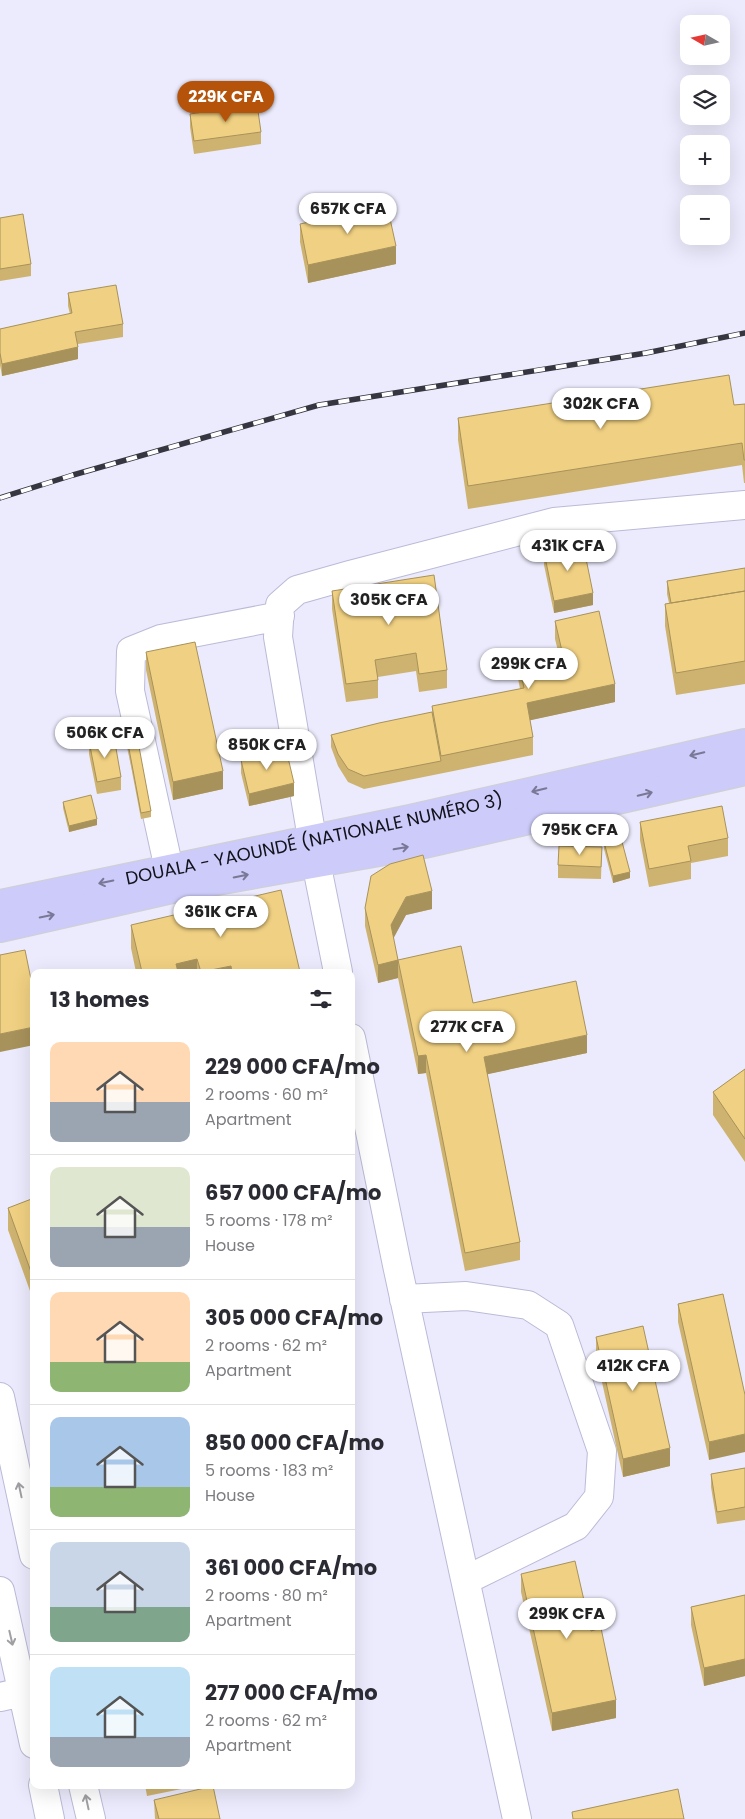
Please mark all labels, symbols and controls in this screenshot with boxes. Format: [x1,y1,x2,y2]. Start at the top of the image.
north arrow [680,15,730,65]
map controls [680,15,730,245]
button: layers [680,75,730,125]
pin: 229K CFA [174,80,278,123]
text: 229K CFA [188,85,264,108]
button: + [680,135,730,185]
pin: 657K CFA [296,192,400,235]
button: − [680,195,730,245]
text: 657K CFA [310,197,386,220]
pin: 302K CFA [549,388,653,430]
text: 302K CFA [563,392,639,415]
pin: 431K CFA [516,530,620,572]
text: 431K CFA [531,534,605,557]
pin: 305K CFA [337,584,441,626]
text: 305K CFA [350,588,428,611]
pin: 299K CFA [477,648,581,690]
text: 299K CFA [491,652,567,675]
pin: 506K CFA [53,716,157,759]
text: 506K CFA [66,721,144,744]
pin: 850K CFA [215,728,319,771]
text: 850K CFA [228,733,306,756]
one-way arrow [690,750,706,759]
street label: DOUALA - YAOUNDÉ (NATIONALE NUMÉRO 3) [123,786,505,890]
one-way arrow [531,786,547,795]
one-way arrow [636,789,652,798]
pin: 795K CFA [528,814,632,856]
text: 795K CFA [542,818,618,841]
one-way arrow [392,842,408,852]
one-way arrow [232,871,248,881]
one-way arrow [99,877,115,887]
pin: 361K CFA [169,896,273,938]
text: 361K CFA [184,900,258,923]
one-way arrow [39,911,55,921]
text: 13 homes [50,985,149,1014]
icon: filters [307,985,335,1013]
pin: 277K CFA [415,1010,519,1053]
text: 277K CFA [430,1015,504,1038]
text: 229 000 CFA/mo [205,1052,380,1081]
icon: home [90,1062,150,1122]
text: 2 rooms · 60 m² [205,1083,328,1106]
text: Apartment [205,1108,292,1131]
text: 657 000 CFA/mo [205,1178,381,1207]
icon: home [90,1187,150,1247]
text: 5 rooms · 178 m² [205,1209,333,1232]
text: House [205,1234,255,1257]
text: 305 000 CFA/mo [205,1303,383,1332]
icon: home [90,1312,150,1372]
text: 2 rooms · 62 m² [205,1334,327,1357]
pin: 412K CFA [581,1350,685,1392]
text: 412K CFA [596,1354,670,1377]
text: Apartment [205,1359,292,1382]
text: 850 000 CFA/mo [205,1428,384,1457]
icon: home [90,1437,150,1497]
text: 5 rooms · 183 m² [205,1459,333,1482]
one-way arrow [15,1483,24,1499]
text: House [205,1484,255,1507]
text: 361 000 CFA/mo [205,1553,377,1582]
icon: home [90,1562,150,1622]
text: 2 rooms · 80 m² [205,1584,328,1607]
pin: 299K CFA [515,1598,619,1640]
text: 299K CFA [529,1602,605,1625]
text: Apartment [205,1609,292,1632]
one-way arrow [6,1630,16,1646]
text: 277 000 CFA/mo [205,1678,378,1707]
icon: home [90,1687,150,1747]
text: 2 rooms · 62 m² [205,1709,327,1732]
text: Apartment [205,1734,292,1757]
one-way arrow [82,1794,91,1810]

